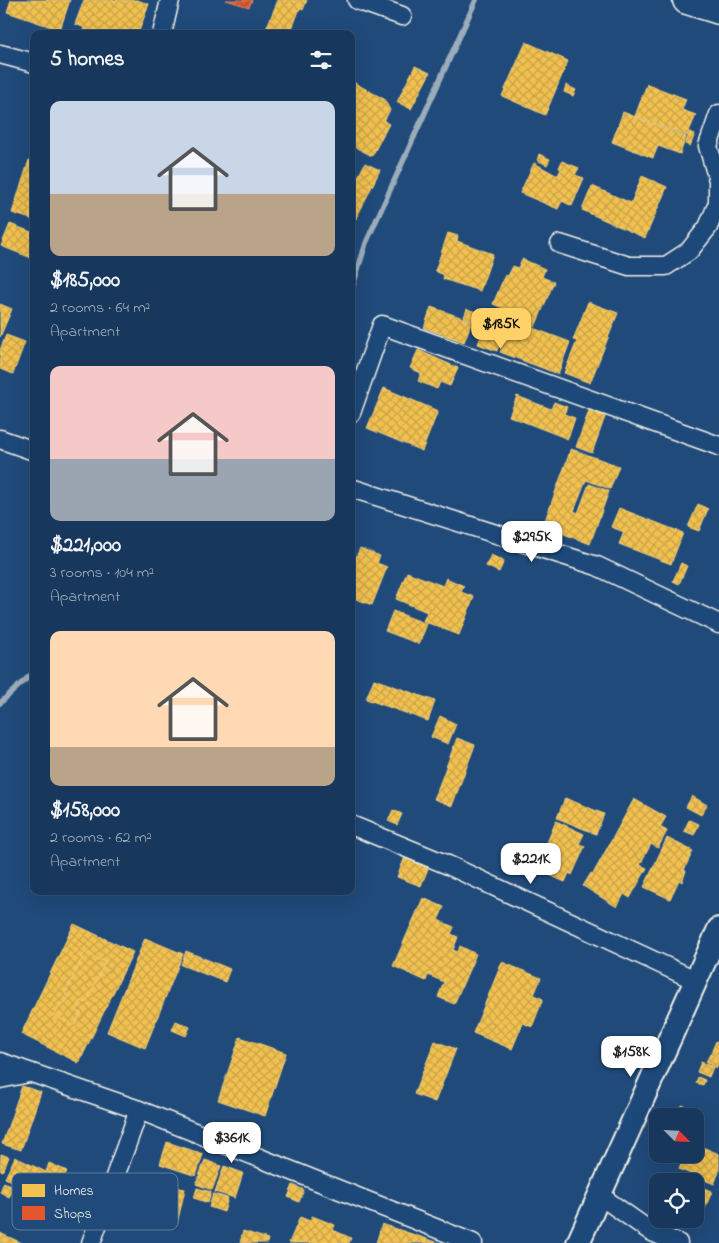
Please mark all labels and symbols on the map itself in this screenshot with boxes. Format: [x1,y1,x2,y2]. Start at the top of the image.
pin: $185K [466,308,536,350]
pin: $295K [497,520,567,563]
pin: $221K [496,842,566,885]
pin: $158K [596,1036,666,1078]
north arrow [649,1108,704,1162]
pin: $361K [197,1122,267,1164]
legend [12,1173,178,1230]
text: Homes [54,1181,94,1202]
text: Shops [54,1204,92,1225]

